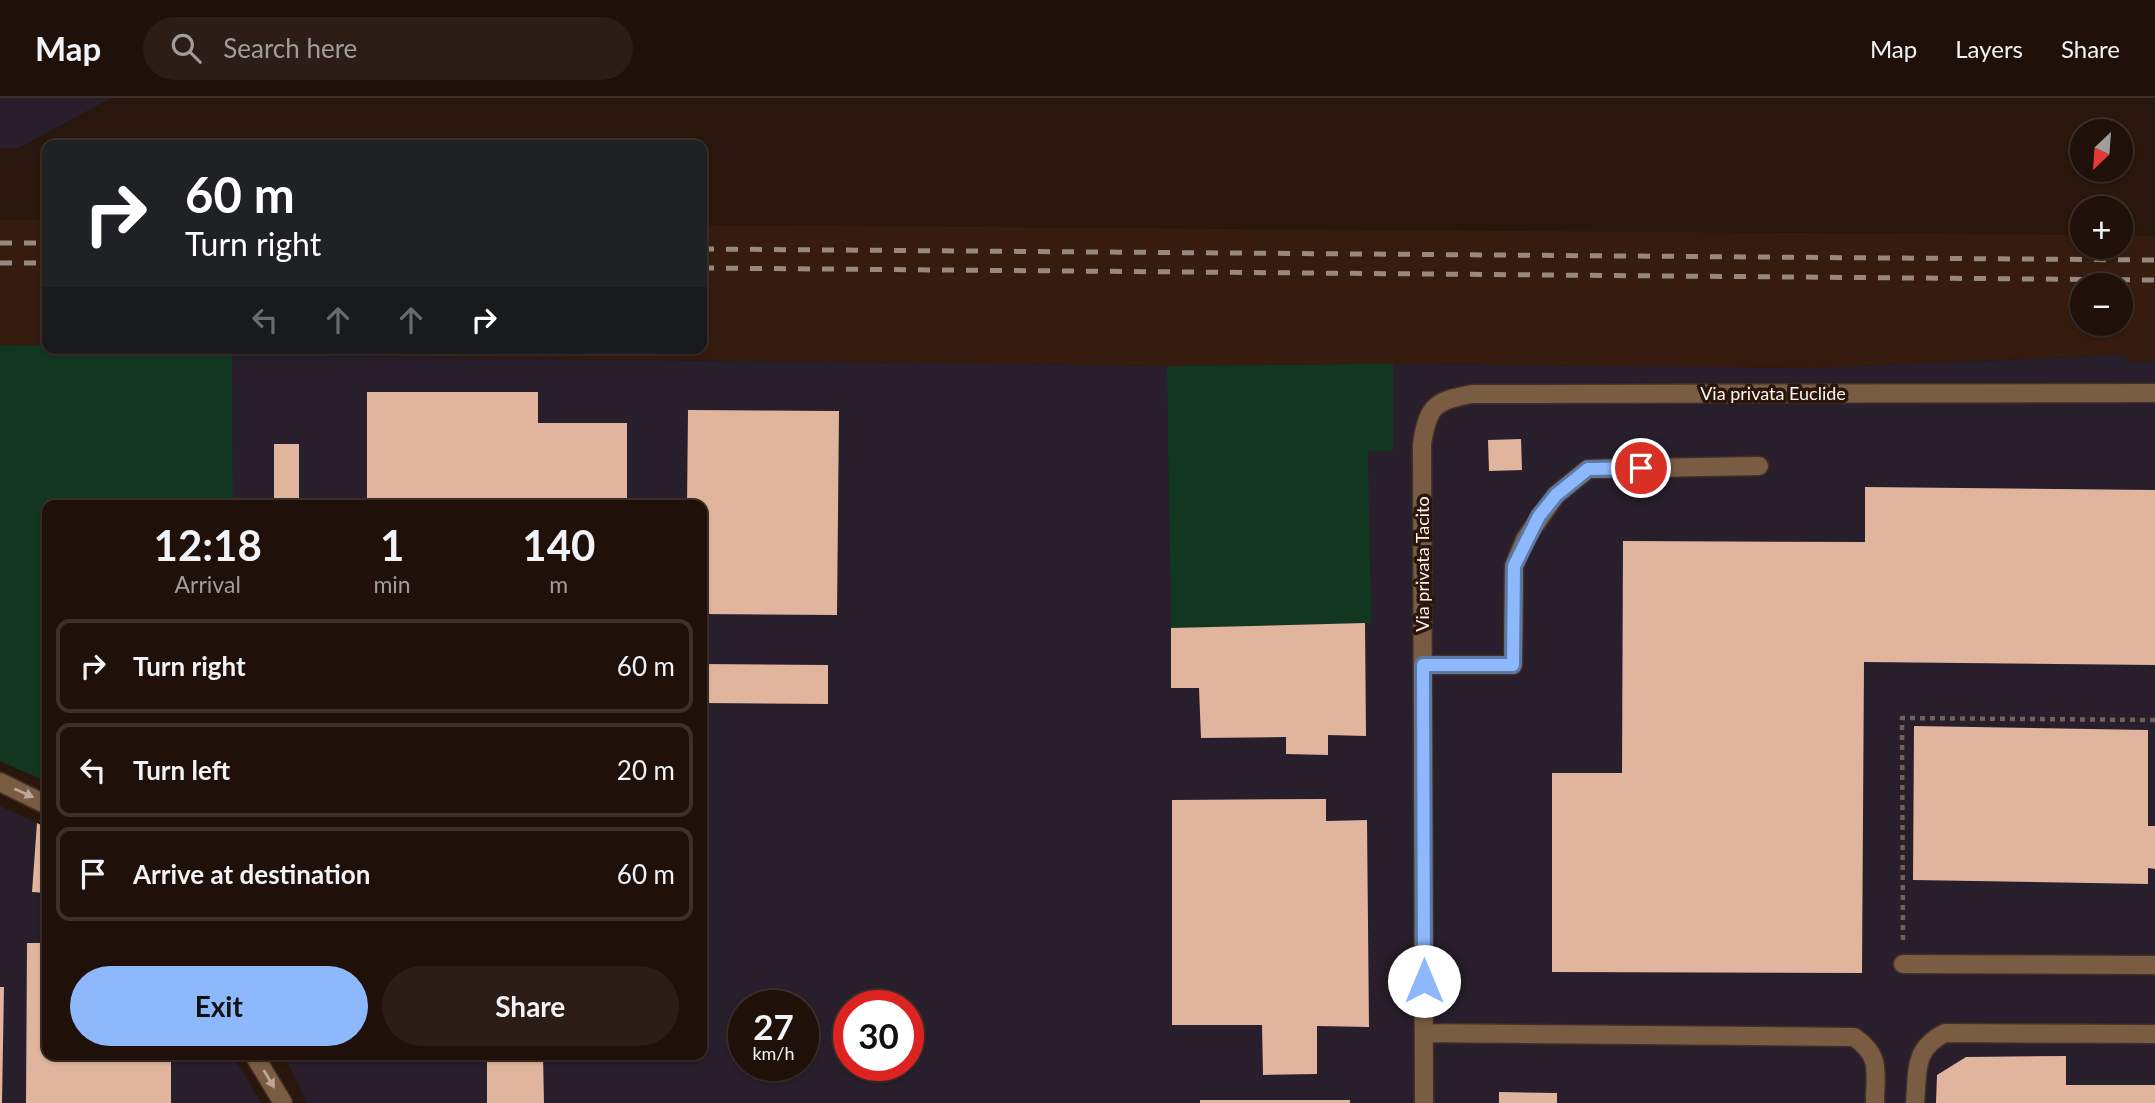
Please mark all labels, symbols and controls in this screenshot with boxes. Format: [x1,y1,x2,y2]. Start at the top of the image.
search box [143,17,633,80]
text: Map [35,28,101,68]
icon: search [167,29,205,67]
text: Search here [223,32,357,64]
text: Map [1870,34,1917,63]
text: Layers [1955,34,2023,63]
text: Share [2061,34,2120,63]
north arrow [2070,119,2133,182]
map controls [2070,119,2133,336]
text: 60 m [185,165,295,223]
icon: right [70,168,161,259]
button: + [2070,196,2133,259]
text: Turn right [185,224,321,263]
button: − [2070,273,2133,336]
icon: left [246,301,284,339]
icon: ahead [319,301,357,339]
icon: ahead [392,301,430,339]
icon: right [465,301,503,339]
street label: Via privata Euclide [1700,382,1846,404]
pin [1611,438,1671,498]
icon: arrive [1622,449,1660,487]
street label: Via privata Tacito [1411,496,1433,632]
text: 12:18 [154,520,262,570]
text: 1 [380,520,404,570]
text: 140 [522,520,595,570]
text: Arrival [175,570,241,598]
text: min [373,570,411,598]
text: m [549,570,568,598]
icon: right [74,647,112,685]
text: Turn right [133,650,246,682]
text: 60 m [617,650,675,682]
icon: left [74,751,112,789]
text: Turn left [133,754,230,786]
text: 20 m [617,754,675,786]
one-way arrow [14,787,34,799]
icon: arrive [74,855,112,893]
text: Arrive at destination [133,858,370,890]
text: 60 m [617,858,675,890]
position arrow [1387,944,1461,1018]
button: Exit [70,966,368,1046]
button: Share [382,966,679,1046]
speed limit sign: 30 [833,990,924,1081]
text: 27 [753,1005,794,1047]
text: km/h [752,1042,795,1064]
one-way arrow [262,1070,275,1089]

